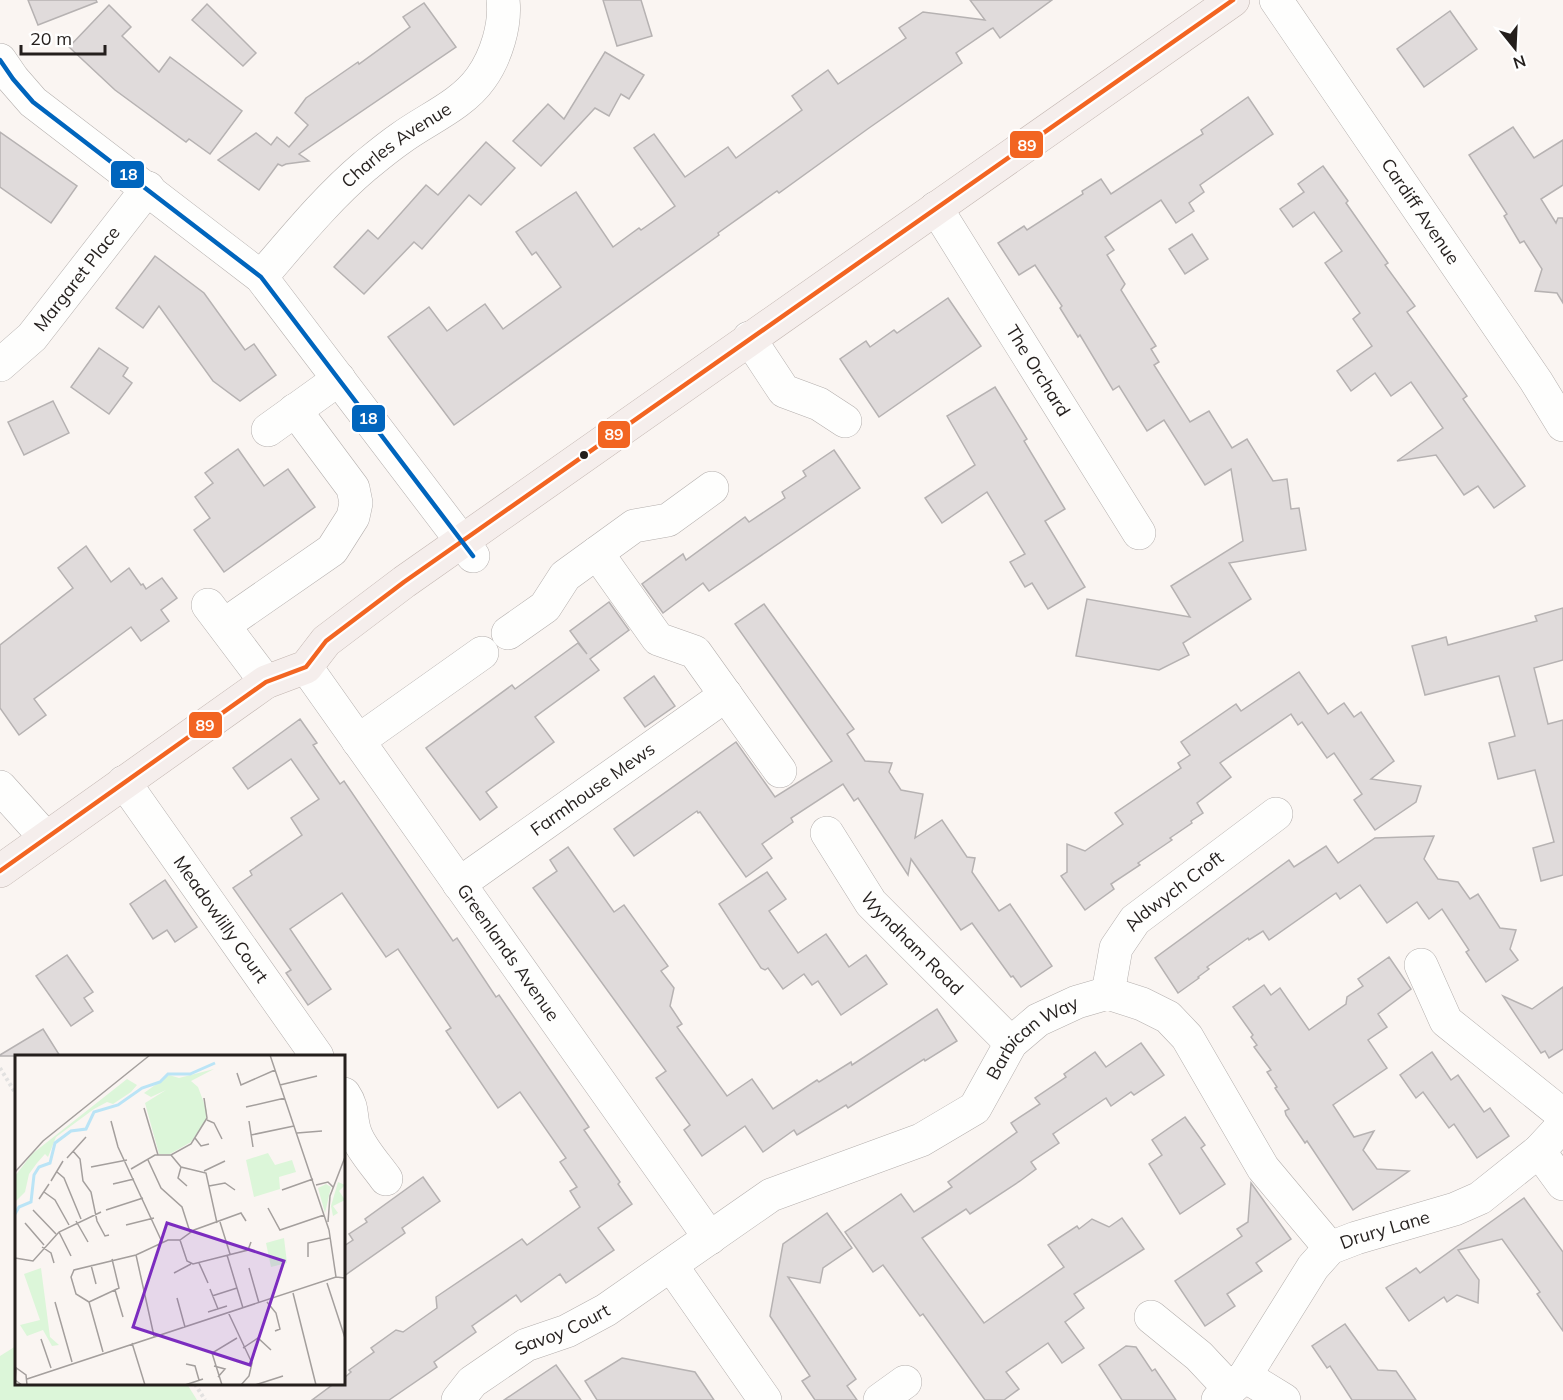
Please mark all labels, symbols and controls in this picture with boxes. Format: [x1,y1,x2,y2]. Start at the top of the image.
scale bar [21,18,105,56]
north arrow [1485,18,1545,78]
text: 20 m [30,27,72,50]
text: N [1511,51,1528,74]
street label: Charles Avenue [336,97,456,193]
line badge: 89 [1009,130,1044,159]
text: 89 [1017,135,1037,155]
street label: Cardiff Avenue [1376,154,1465,269]
line badge: 18 [110,160,145,189]
text: 18 [118,164,138,184]
street label: Margaret Place [29,222,125,336]
street label: The Orchard [1001,320,1075,421]
line badge: 18 [351,404,386,433]
text: 18 [358,408,378,428]
line badge: 89 [597,420,631,449]
text: 89 [604,424,624,444]
unlabelled marker [578,449,590,461]
line badge: 89 [188,711,223,739]
text: 89 [195,715,215,735]
street label: Farmhouse Mews [526,737,659,841]
street label: Aldwych Croft [1119,846,1228,935]
street label: Meadowlilly Court [169,851,274,987]
street label: Greenlands Avenue [452,879,565,1025]
street label: Wyndham Road [856,887,968,1000]
street label: Barbican Way [981,991,1082,1084]
inset map [15,1055,345,1385]
street label: Drury Lane [1336,1205,1432,1254]
street label: Savoy Court [510,1298,614,1360]

